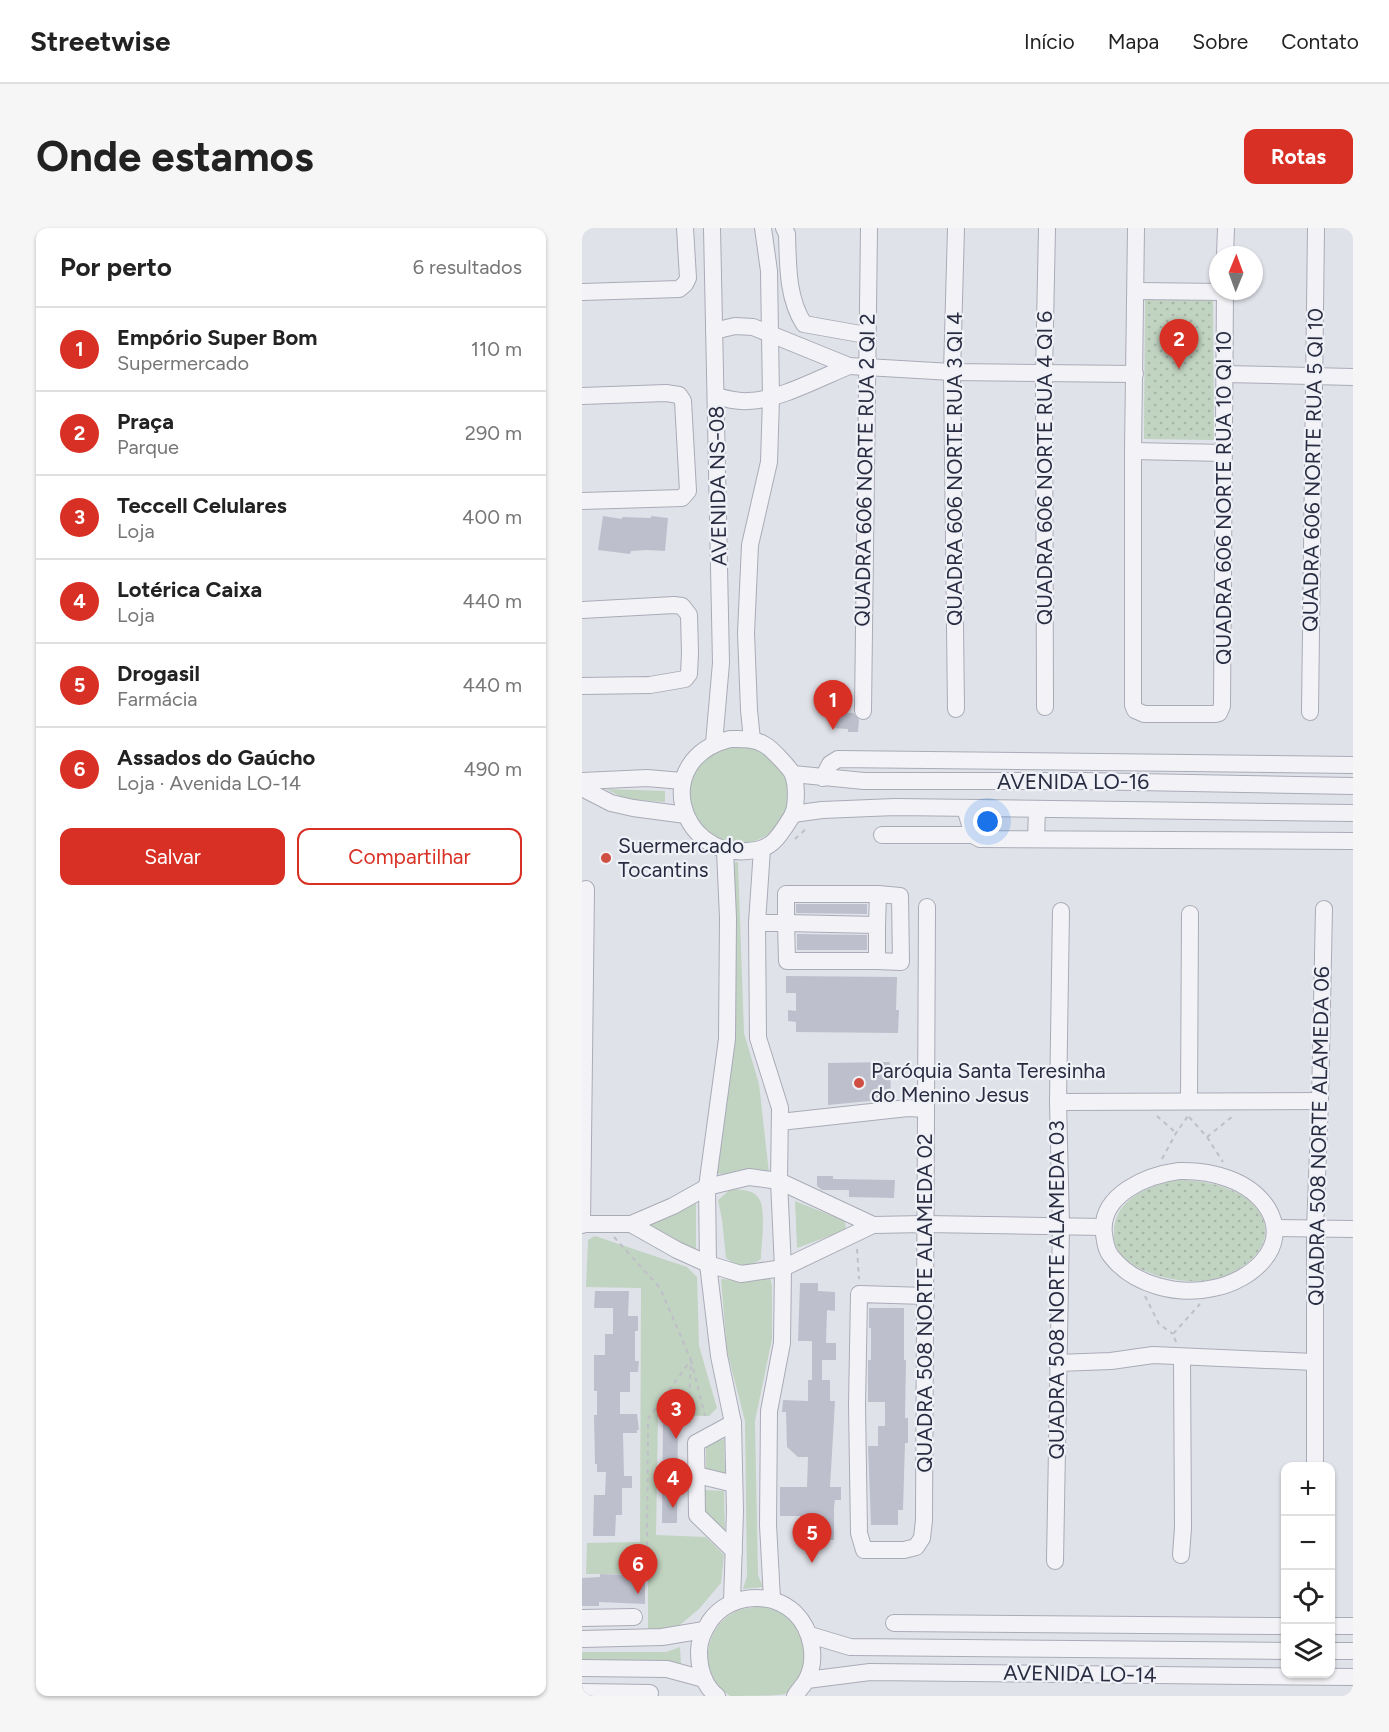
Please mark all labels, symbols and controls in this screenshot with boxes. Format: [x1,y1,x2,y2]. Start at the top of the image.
text: Streetwise [30,24,170,58]
text: Início [1024,29,1075,54]
text: Mapa [1108,29,1159,54]
text: Sobre [1192,29,1248,54]
text: Contato [1281,29,1359,54]
button: Rotas [1244,129,1353,184]
text: Onde estamos [36,131,314,182]
north arrow [1209,246,1263,300]
text: Por perto [60,251,172,283]
text: 6 resultados [413,255,522,279]
street label: QUADRA 606 NORTE RUA 5 QI 10 [1297,308,1328,632]
street label: QUADRA 606 NORTE RUA 4 QI 6 [1032,311,1057,625]
street label: QUADRA 606 NORTE RUA 3 QI 4 [942,312,967,626]
street label: QUADRA 606 NORTE RUA 2 QI 2 [849,313,880,627]
pin: 2 [1160,320,1198,369]
text: Empório Super Bom [117,324,318,351]
street label: QUADRA 606 NORTE RUA 10 QI 10 [1211,331,1236,665]
text: 1 [75,337,84,361]
text: 110 m [471,337,522,361]
text: Supermercado [117,351,249,375]
street label: AVENIDA NS-08 [704,406,731,566]
text: Praça [117,408,174,435]
text: 2 [74,421,85,445]
text: 290 m [465,421,522,445]
text: Parque [117,435,179,459]
text: Teccell Celulares [117,492,287,519]
text: 3 [74,505,85,529]
text: 400 m [462,505,522,529]
text: Loja [117,519,155,543]
text: Lotérica Caixa [117,576,262,603]
text: 4 [73,589,86,613]
text: 440 m [462,589,522,613]
text: Loja [117,603,155,627]
text: Drogasil [117,660,200,687]
text: 5 [74,673,85,697]
text: 440 m [462,673,522,697]
pin: 1 [814,680,852,730]
text: Farmácia [117,687,198,711]
text: Assados do Gaúcho [117,744,315,771]
text: 6 [74,757,85,781]
text: 490 m [463,757,522,781]
street label: AVENIDA LO-16 [997,769,1149,794]
text: Loja · Avenida LO-14 [117,771,301,795]
your location [973,807,1002,836]
button: Salvar [60,828,285,885]
button: Compartilhar [297,828,522,885]
place label: Suermercado Tocantins [618,833,744,882]
marker: Suermercado Tocantins [599,851,613,865]
street label: QUADRA 508 NORTE ALAMEDA 06 [1303,966,1334,1306]
place label: Paróquia Santa Teresinha do Menino Jesus [871,1058,1106,1107]
marker: Paróquia Santa Teresinha do Menino Jesus [852,1076,866,1090]
street label: QUADRA 508 NORTE ALAMEDA 03 [1044,1120,1069,1460]
street label: QUADRA 508 NORTE ALAMEDA 02 [912,1133,937,1473]
pin: 3 [656,1390,695,1439]
pin: 4 [654,1458,692,1508]
map controls [1281,1462,1335,1678]
button: + [1281,1462,1335,1516]
pin: 5 [792,1514,832,1563]
button: − [1281,1516,1335,1570]
pin: 6 [618,1544,658,1594]
button: locate [1281,1570,1335,1624]
button: layers [1281,1624,1335,1678]
street label: AVENIDA LO-14 [1003,1660,1157,1687]

